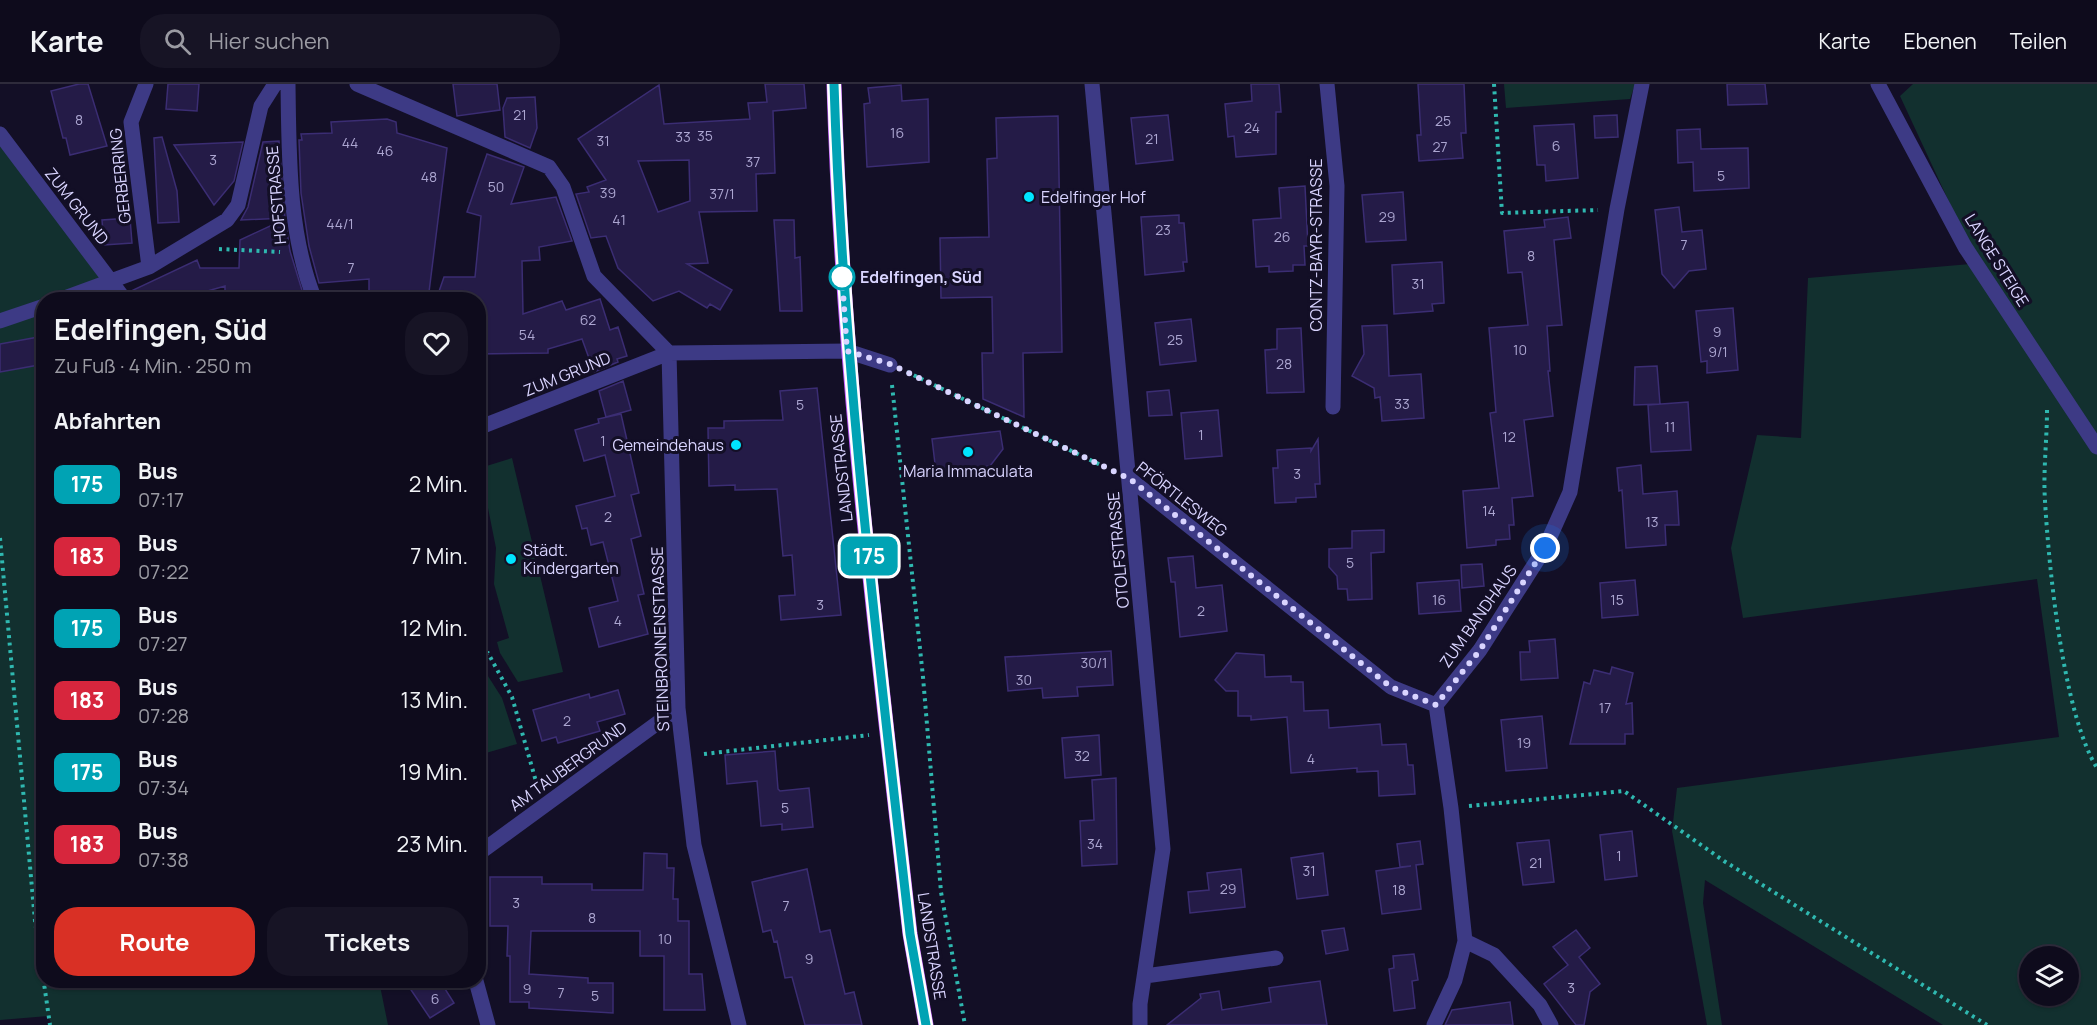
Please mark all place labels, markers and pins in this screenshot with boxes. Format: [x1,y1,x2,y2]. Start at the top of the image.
place label: Edelfinger Hof [1041,186,1146,208]
marker: Edelfinger Hof [1022,190,1036,204]
marker: Edelfingen, Süd [829,264,855,290]
place label: Edelfingen, Süd [860,266,982,288]
place label: Gemeindehaus [612,434,724,456]
marker: Gemeindehaus [729,438,743,452]
marker: Maria Immaculata [961,445,975,459]
place label: Maria Immaculata [903,460,1033,482]
place label: Städt. Kindergarten [523,539,619,579]
marker: Städt. Kindergarten [504,552,518,566]

